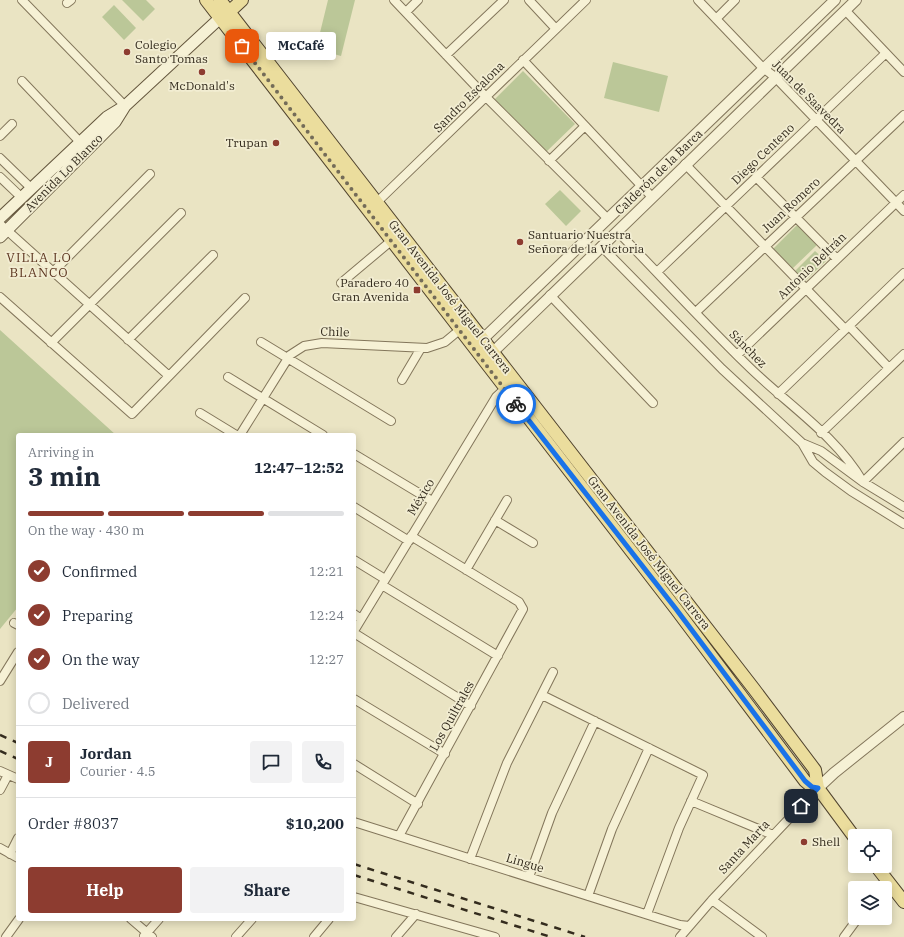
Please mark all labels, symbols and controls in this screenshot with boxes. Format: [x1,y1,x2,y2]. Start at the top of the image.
pin [225,29,259,63]
callout: McCafé [266,32,336,60]
icon: bag [231,35,253,57]
place label: Colegio Santo Tomas [135,37,208,66]
text: McCafé [278,37,324,54]
marker: Colegio Santo Tomas [122,47,132,57]
street label: Juan de Saavedra [769,57,850,137]
street label: Sandro Escalona [430,58,508,135]
marker: McDonald's [197,67,207,77]
place label: McDonald's [169,78,235,93]
street label: Diego Centeno [728,120,797,187]
street label: Calderón de la Barca [612,126,706,217]
street label: Avenida Lo Blanco [22,130,106,215]
place label: Trupan [226,135,268,150]
marker: Trupan [271,138,281,148]
street label: Juan Romero [758,174,823,236]
street label: Gran Avenida José Miguel Carrera [386,217,515,377]
place label: Santuario Nuestra Señora de la Victoria [528,227,645,256]
street label: Antonio Beltrán [774,229,849,302]
marker: Santuario Nuestra Señora de la Victoria [515,237,525,247]
district label: VILLA LO BLANCO [6,249,72,281]
place label: Paradero 40 Gran Avenida [332,275,409,304]
marker: Paradero 40 Gran Avenida [412,285,422,295]
street label: Chile [320,323,350,340]
street label: Sánchez [726,327,770,371]
courier [496,384,536,424]
icon: bike [505,393,527,415]
text: Arriving in [28,444,94,461]
text: 12:47–12:52 [254,458,344,477]
text: 3 min [28,459,101,493]
street label: Gran Avenida José Miguel Carrera [585,473,714,633]
street label: México [404,475,437,518]
text: On the way · 430 m [28,522,144,539]
icon: check [28,560,50,582]
text: Confirmed [62,562,137,581]
text: 12:21 [309,563,344,580]
icon: check [28,604,50,626]
text: Preparing [62,606,133,625]
text: 12:24 [309,607,344,624]
icon: check [28,648,50,670]
text: On the way [62,650,140,669]
text: 12:27 [309,651,344,668]
street label: Los Quiltrales [426,678,477,753]
text: Delivered [62,694,130,713]
button: chat [250,741,292,783]
button: phone [302,741,344,783]
text: Jordan [80,744,132,763]
text: J [45,752,53,771]
text: Courier · 4.5 [80,763,156,780]
pin [784,789,818,823]
icon: home [790,795,812,817]
text: Order #8037 [28,814,119,833]
text: $10,200 [286,814,344,833]
street label: Santa Marta [715,816,773,877]
map controls [848,829,892,925]
button: locate [848,829,892,873]
place label: Shell [812,834,841,849]
marker: Shell [799,837,809,847]
street label: Lingue [504,850,546,875]
button: Help [28,867,182,913]
button: Share [190,867,344,913]
button: layers [848,881,892,925]

